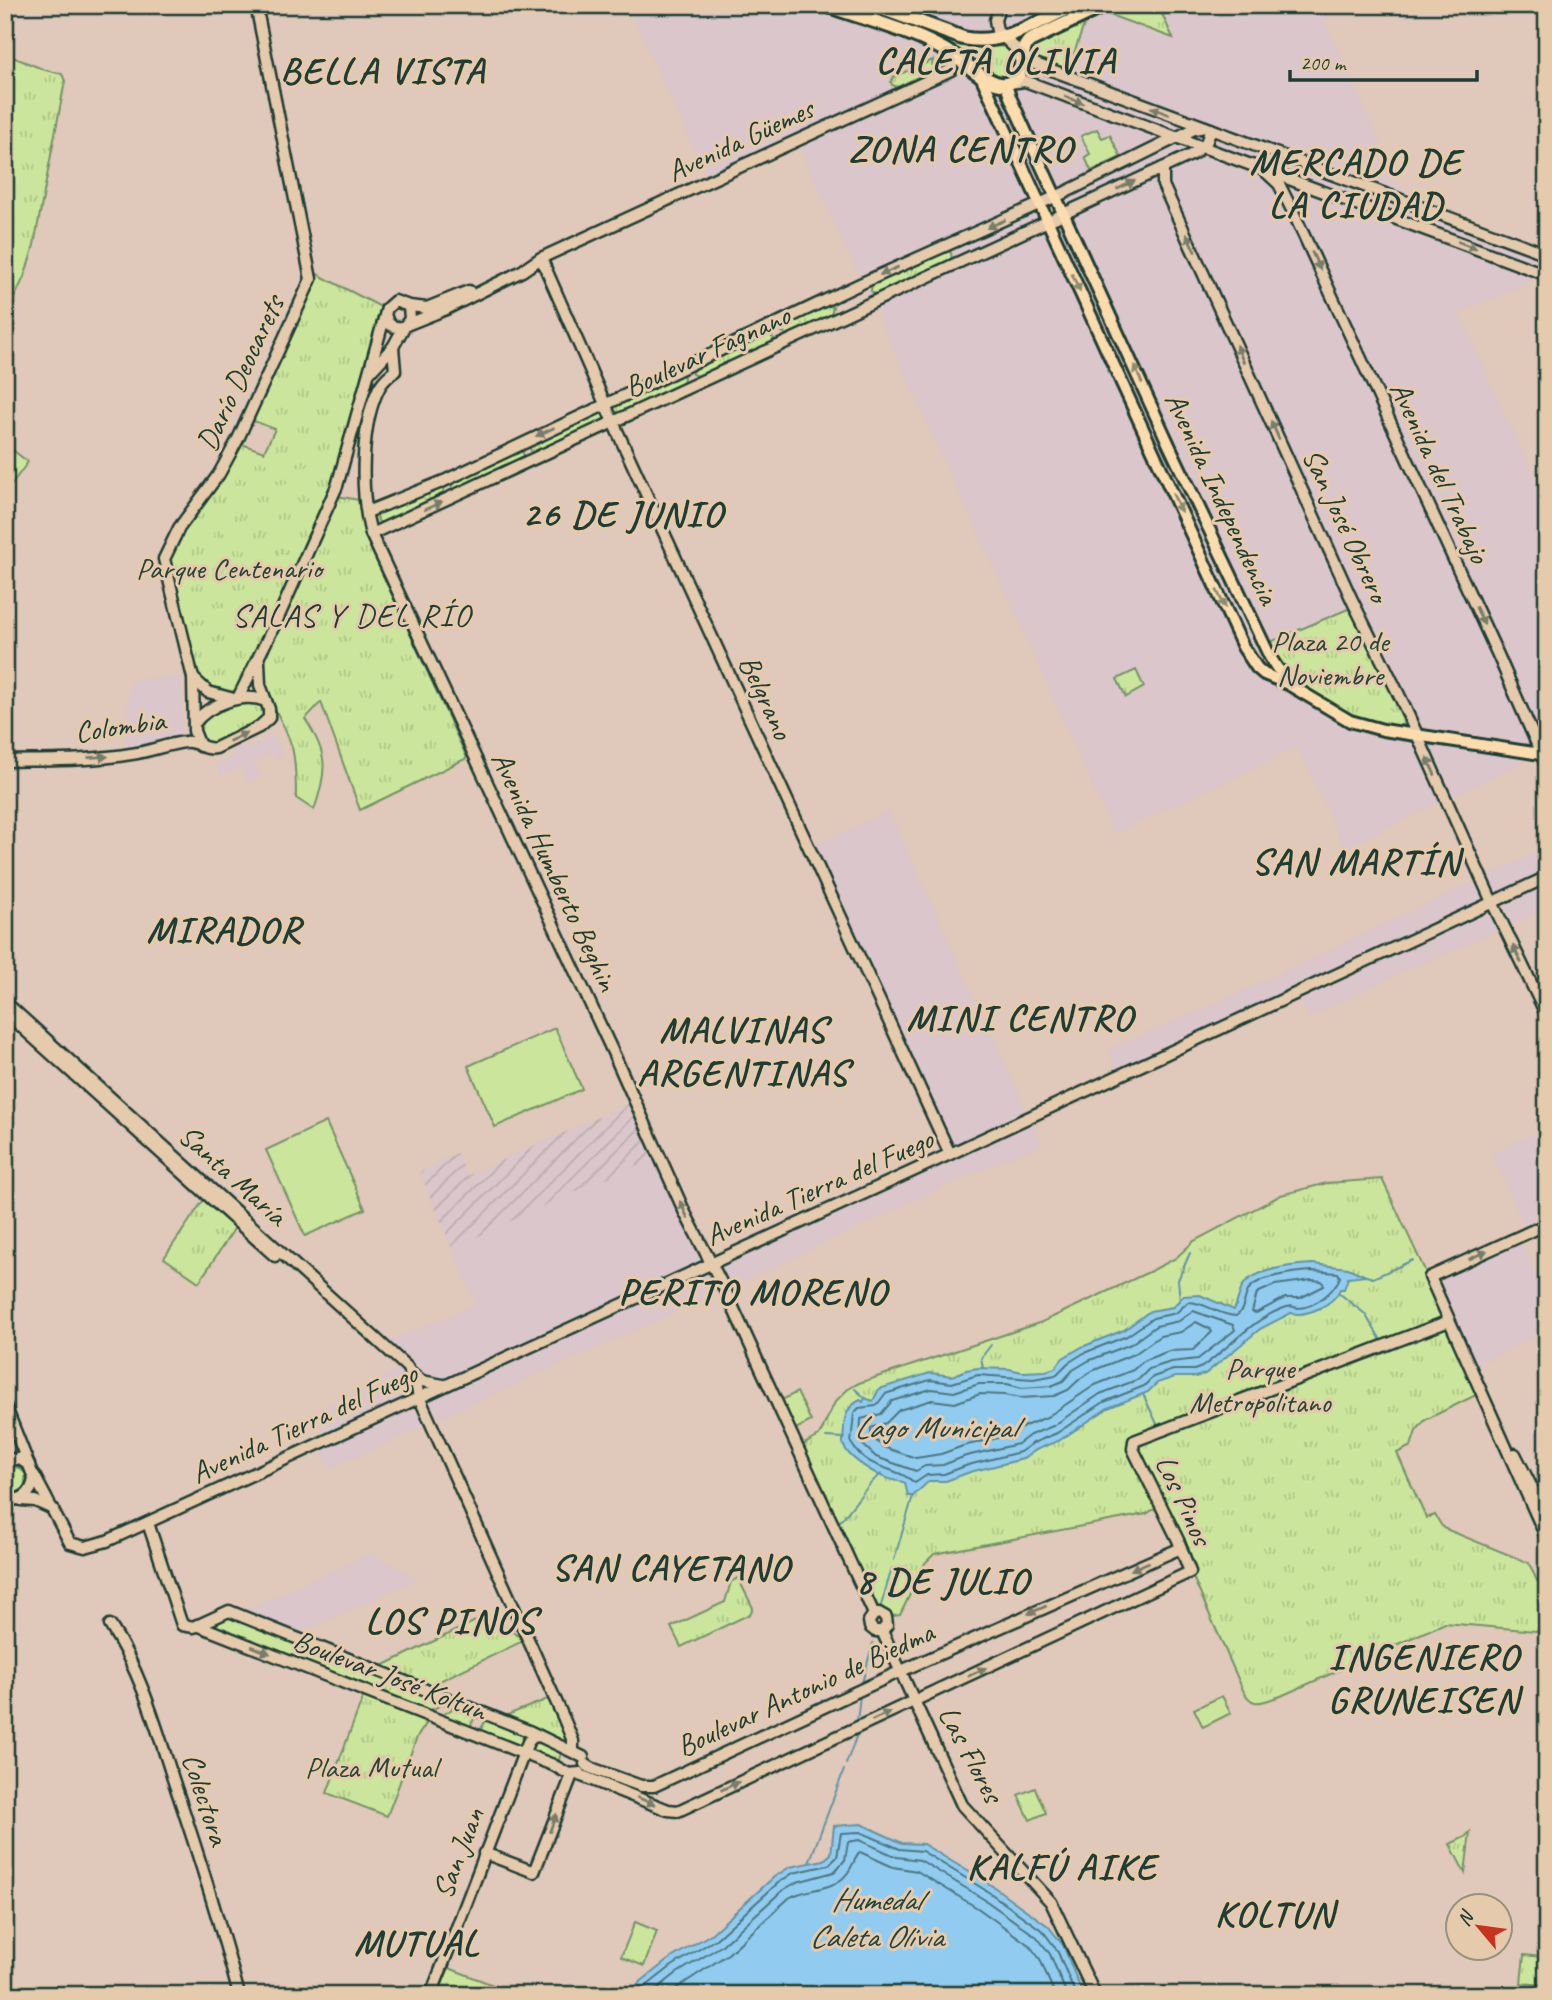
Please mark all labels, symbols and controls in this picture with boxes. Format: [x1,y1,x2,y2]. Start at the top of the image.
district label: CALETA OLIVIA [876,37,1118,84]
scale bar [1290,38,1477,82]
district label: BELLA VISTA [280,47,487,94]
text: 200 m [1300,50,1347,76]
street label: Avenida Güemes [661,88,822,190]
one-way arrow [1063,94,1084,105]
one-way arrow [1149,105,1170,116]
district label: ZONA CENTRO [849,125,1077,172]
district label: MERCADO DE LA CIUDAD [1250,138,1466,228]
one-way arrow [1116,179,1136,190]
one-way arrow [986,219,1007,230]
one-way arrow [1185,233,1196,253]
one-way arrow [1456,240,1477,251]
one-way arrow [1310,251,1322,271]
one-way arrow [879,265,899,277]
one-way arrow [1070,273,1082,293]
street label: Darío Deocarets [188,287,294,457]
street label: Boulevar Fagnano [618,295,797,406]
one-way arrow [1234,344,1245,365]
one-way arrow [1132,364,1144,384]
street label: Avenida del Trabajo [1381,375,1499,570]
street label: Avenida Independencia [1156,386,1289,612]
one-way arrow [1269,419,1280,440]
one-way arrow [535,426,555,437]
street label: San José Obrero [1294,442,1400,611]
district label: 26 DE JUNIO [522,490,727,537]
one-way arrow [1171,493,1183,513]
one-way arrow [423,500,443,512]
park label: Parque Centenario [136,549,325,587]
one-way arrow [1216,589,1227,610]
district label: SALAS Y DEL RÍO [232,595,473,636]
one-way arrow [1474,606,1486,626]
park label: Plaza 20 de Noviembre [1272,622,1391,694]
street label: Belgrano [730,649,802,746]
street label: Colombia [73,701,169,751]
one-way arrow [228,732,248,743]
street label: Avenida Humberto Beghin [483,745,628,998]
one-way arrow [87,751,109,762]
one-way arrow [1425,756,1436,777]
district label: SAN MARTÍN [1251,838,1465,885]
district label: MIRADOR [146,906,304,953]
one-way arrow [1511,944,1523,964]
district label: MINI CENTRO [906,994,1137,1041]
district label: MALVINAS ARGENTINAS [637,1006,854,1096]
street label: Santa María [171,1116,297,1235]
street label: Avenida Tierra del Fuego [699,1119,940,1254]
one-way arrow [678,1200,690,1220]
one-way arrow [1468,1249,1488,1261]
district label: PERITO MORENO [619,1268,891,1315]
park label: Parque Metropolitano [1189,1349,1332,1421]
street label: Avenida Tierra del Fuego [185,1353,424,1492]
water label: Lago Municipal [854,1407,1027,1448]
street label: Los Pinos [1147,1449,1222,1554]
district label: SAN CAYETANO [551,1544,794,1591]
district label: 8 DE JULIO [856,1557,1033,1604]
one-way arrow [1130,1560,1150,1572]
district label: LOS PINOS [365,1597,542,1644]
one-way arrow [1026,1605,1047,1616]
street label: Boulevar Antonio de Biedma [670,1612,941,1765]
street label: Boulevar José Koltun [288,1621,493,1730]
district label: INGENIERO GRUNEISEN [1328,1633,1524,1723]
one-way arrow [250,1645,271,1656]
one-way arrow [967,1666,987,1677]
street label: Las Flores [930,1699,1013,1811]
one-way arrow [871,1710,891,1721]
street label: Colectora [173,1748,239,1852]
park label: Plaza Mutual [305,1748,442,1786]
one-way arrow [720,1780,740,1792]
one-way arrow [636,1796,657,1807]
street label: San Juan [423,1802,493,1904]
one-way arrow [547,1813,558,1834]
district label: KALFÚ AIKE [967,1843,1160,1890]
water label: Humedal Caleta Olivia [809,1879,947,1957]
district label: KOLTUN [1215,1890,1339,1937]
north arrow [1444,1892,1514,1962]
text: N [1452,1905,1480,1930]
district label: MUTUAL [354,1919,480,1966]

